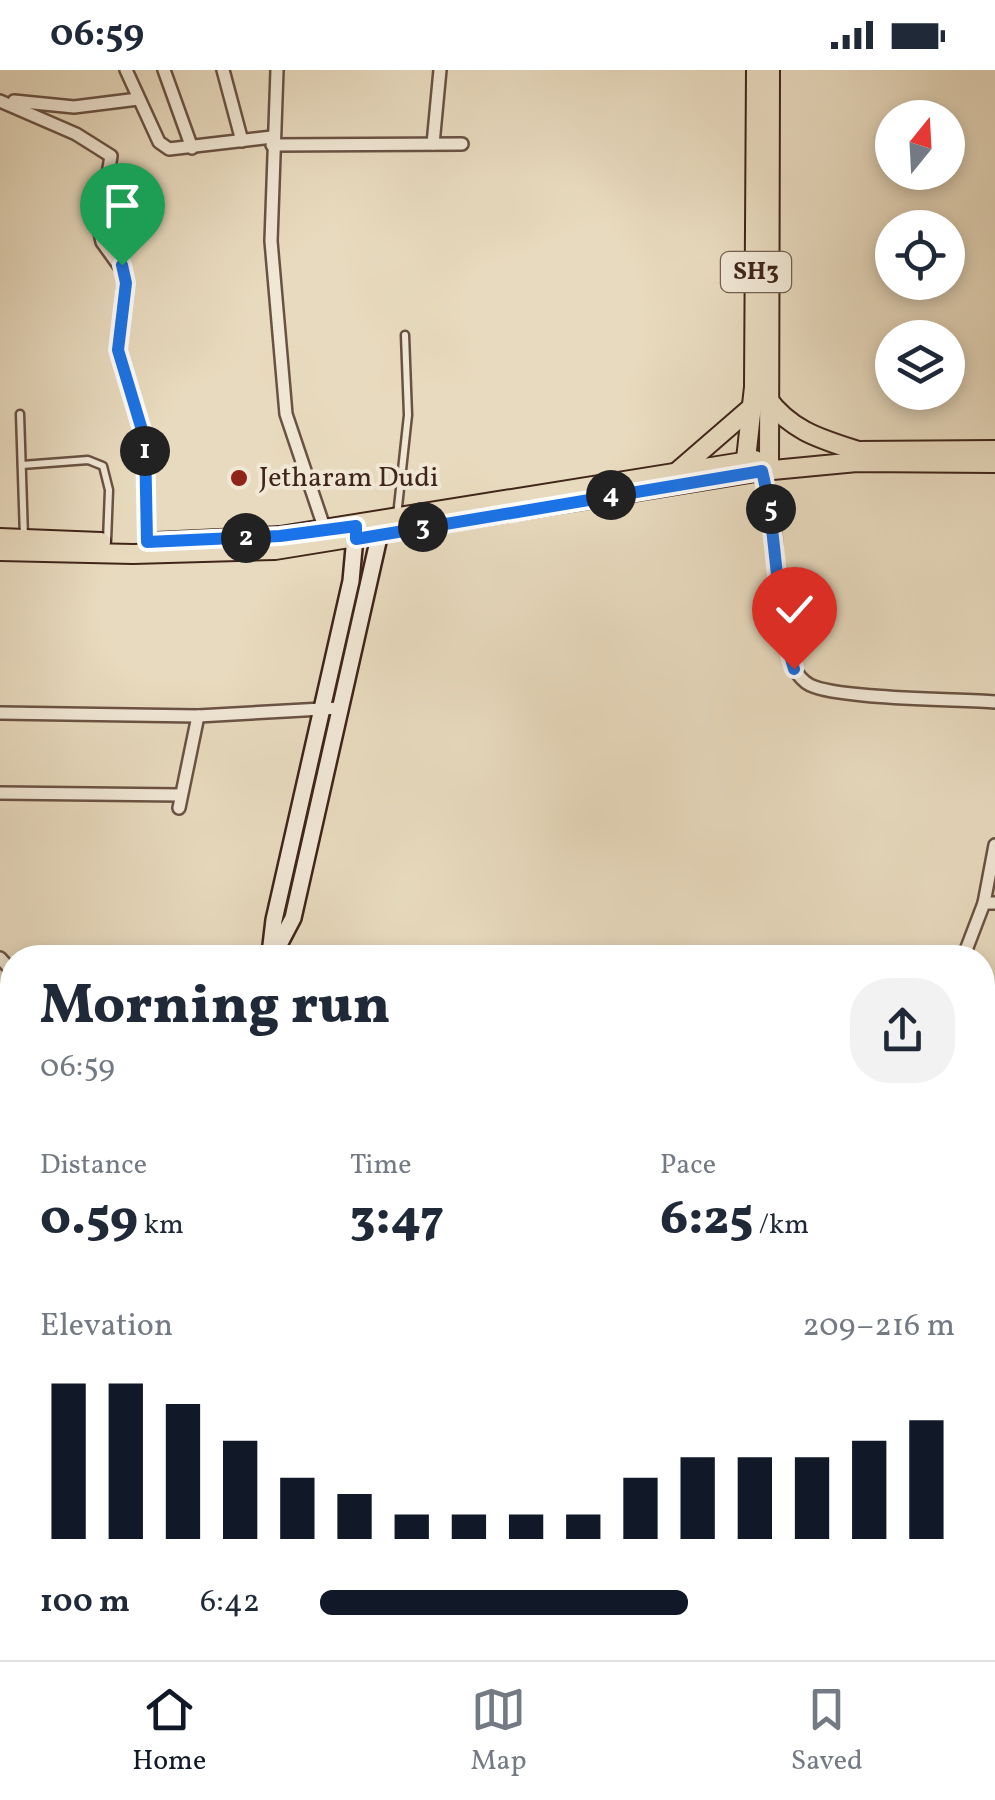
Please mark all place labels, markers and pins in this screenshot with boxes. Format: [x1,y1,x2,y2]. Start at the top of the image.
pin [80,163,165,266]
pin: 1 [120,426,170,476]
place label: Jetharam Dudi [259,459,438,498]
marker: Jetharam Dudi [228,467,250,489]
pin: 4 [586,470,636,520]
pin: 5 [746,484,796,534]
pin: 3 [398,502,448,552]
pin: 2 [221,513,271,563]
pin [752,567,837,670]

